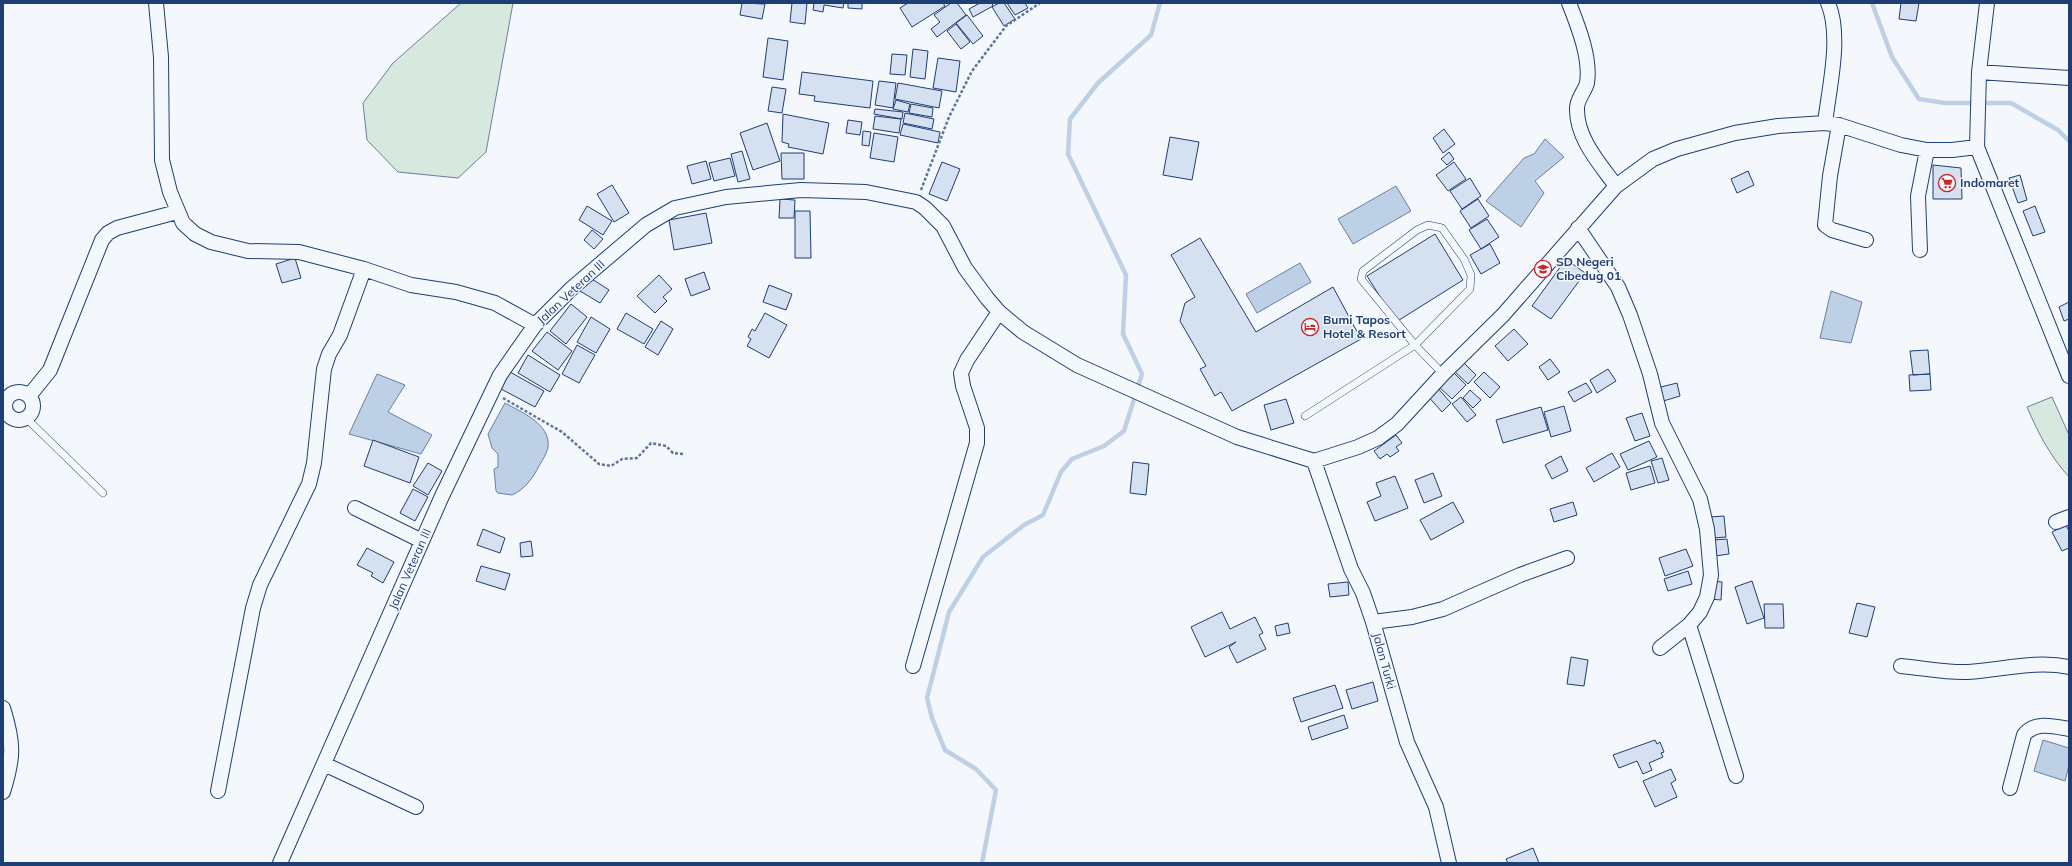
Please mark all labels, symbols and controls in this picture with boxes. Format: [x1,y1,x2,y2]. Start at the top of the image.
supermarket icon: Indomaret [1937,173,1957,193]
place label: Indomaret [1960,175,2020,190]
place label: SD Negeri Cibedug 01 [1556,254,1621,283]
street label: Jalan Veteran III [534,256,608,327]
school or university icon: SD Negeri Cibedug 01 [1533,259,1553,279]
place label: Bumi Tapos Hotel & Resort [1323,312,1406,341]
hotel icon: Bumi Tapos Hotel & Resort [1300,317,1320,337]
street label: Jalan Veteran III [385,526,434,612]
street label: Jalan Turki [1370,631,1399,691]

